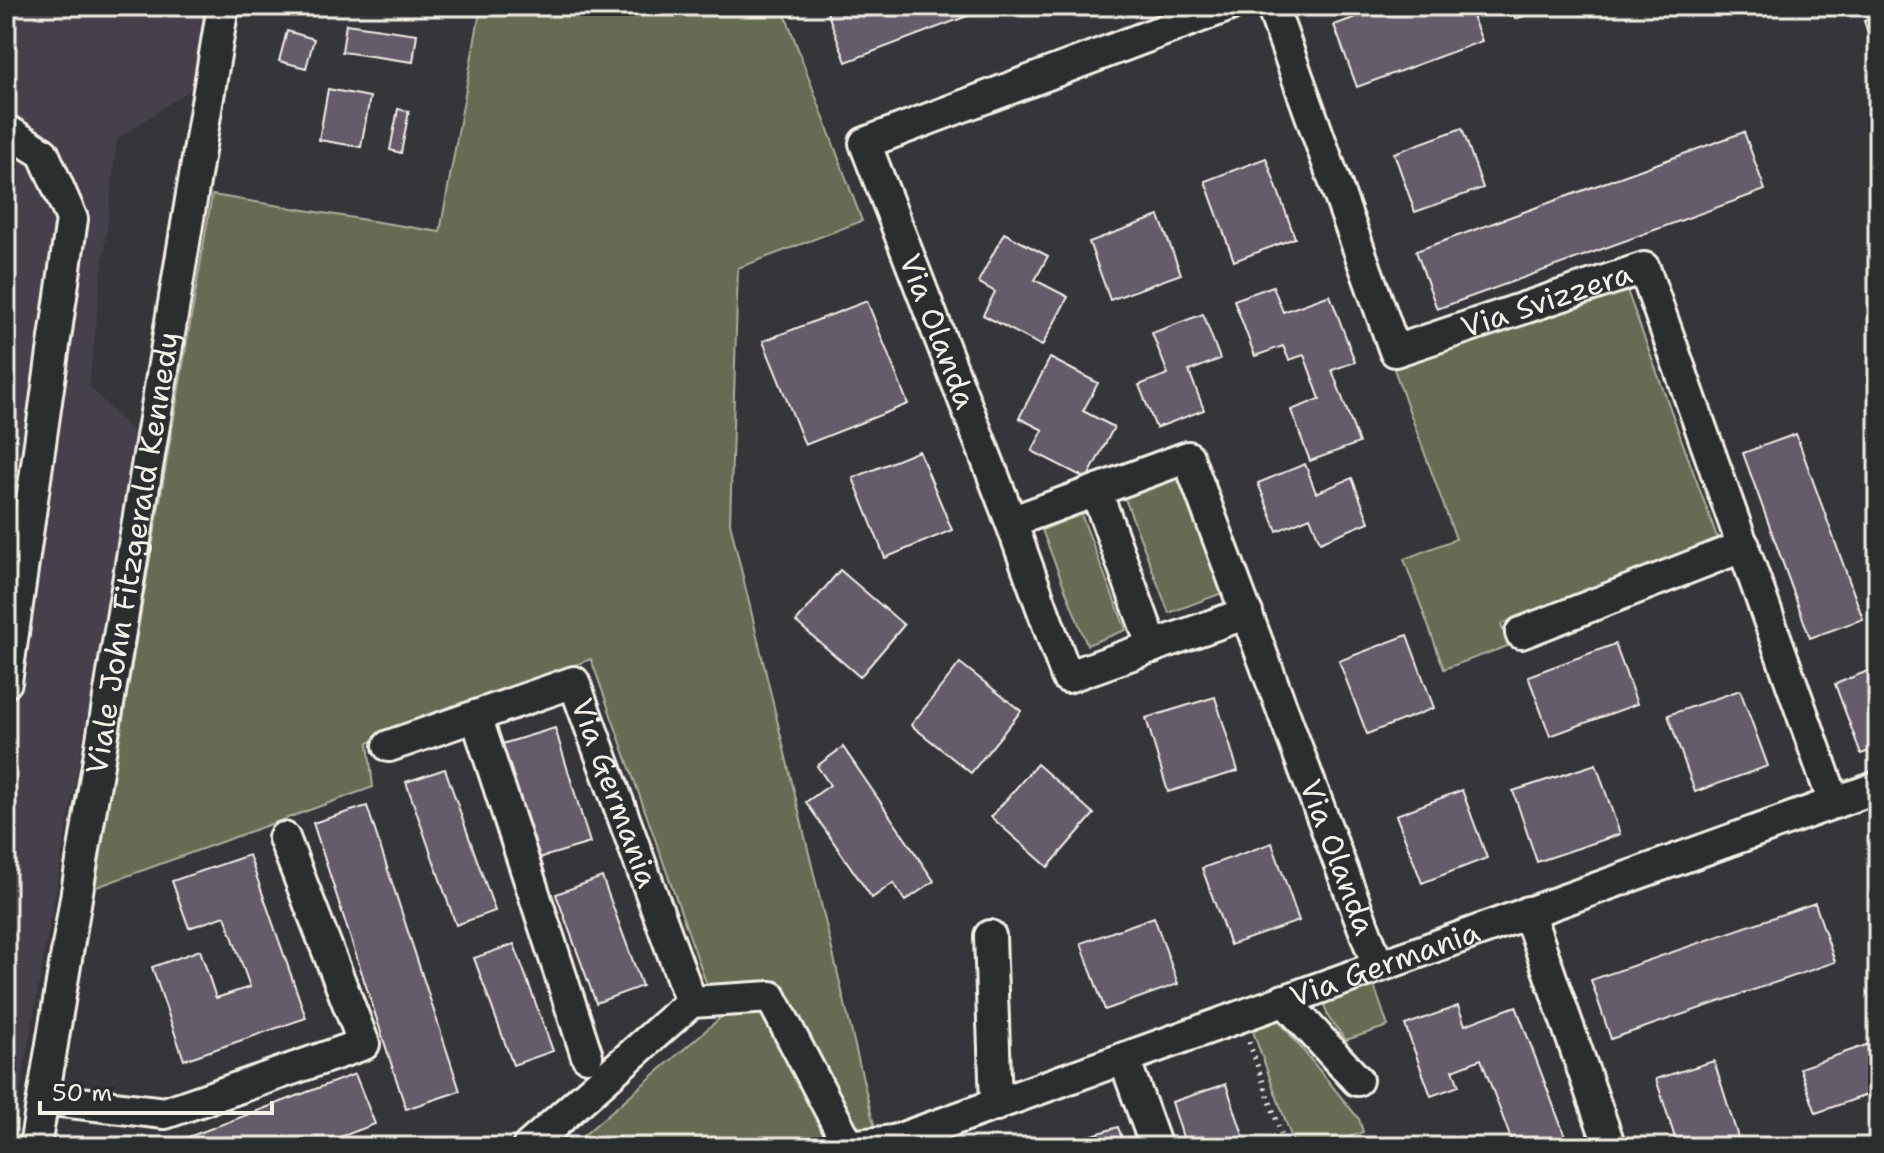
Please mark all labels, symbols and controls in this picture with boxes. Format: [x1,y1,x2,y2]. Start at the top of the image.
street label: Via Olanda [890,248,987,415]
street label: Via Svizzera [1456,252,1637,348]
street label: Viale John Fitzgerald Kennedy [76,329,189,777]
street label: Via Germania [562,693,669,894]
street label: Via Olanda [1290,774,1386,941]
street label: Via Germania [1284,911,1485,1017]
scale bar [40,1065,272,1115]
text: 50 m [52,1077,112,1109]

